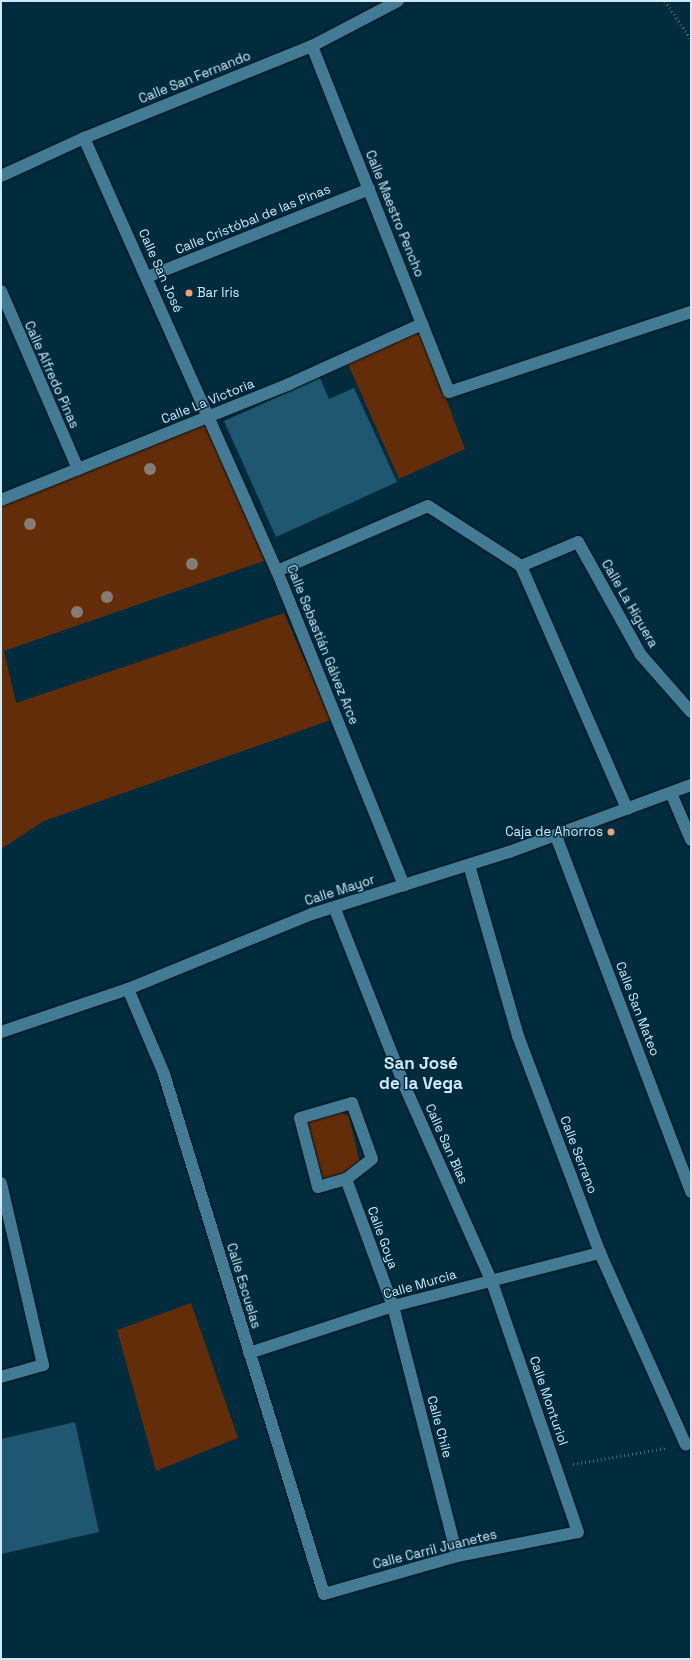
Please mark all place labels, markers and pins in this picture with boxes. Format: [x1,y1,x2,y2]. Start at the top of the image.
place label: Bar Iris [197,285,239,301]
marker: Bar Iris [184,288,194,298]
place label: Caja de Ahorros [505,824,603,840]
marker: Caja de Ahorros [606,827,616,837]

